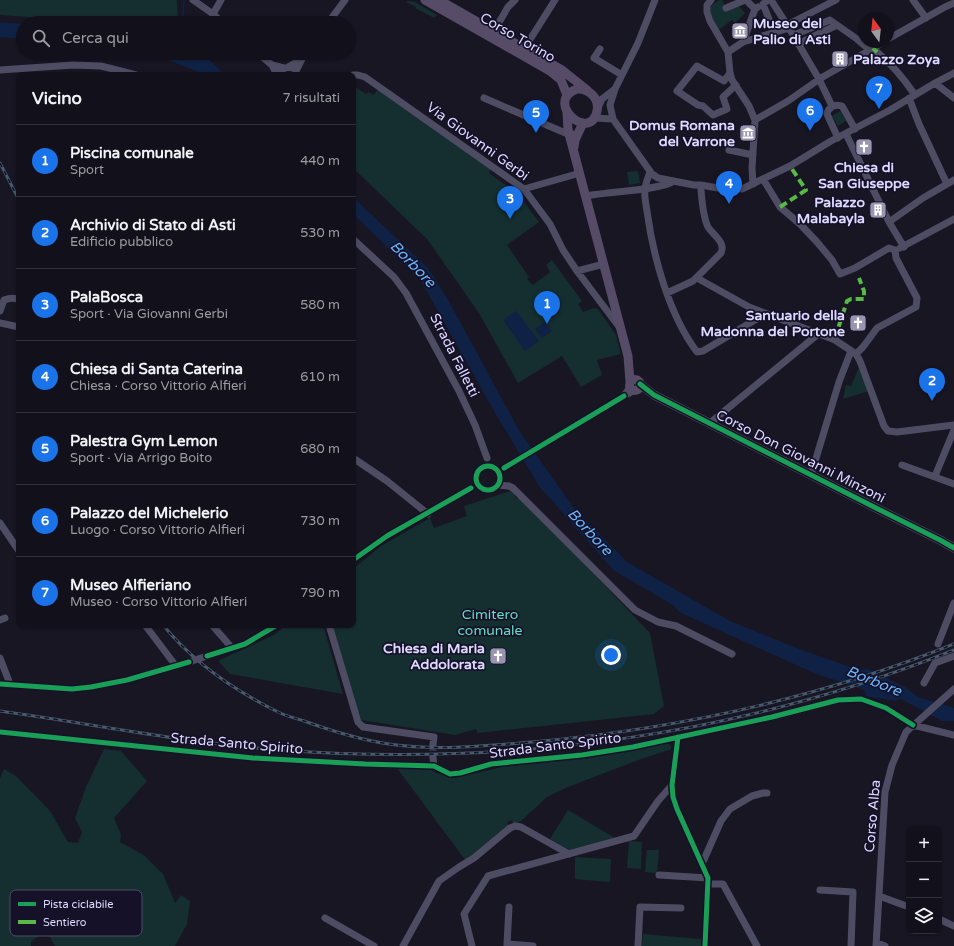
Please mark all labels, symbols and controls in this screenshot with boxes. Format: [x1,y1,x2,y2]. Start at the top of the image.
street label: Corso Torino [477,9,558,66]
north arrow [858,12,894,48]
place label: Museo del Palio di Asti [753,15,831,48]
search box [16,16,356,60]
museum icon: Museo del Palio di Asti [730,21,750,41]
icon: search [30,27,52,49]
text: Cerca qui [62,29,129,47]
building icon: Palazzo Zoya [830,49,850,69]
place label: Palazzo Zoya [853,51,940,68]
pin: 7 [866,76,892,109]
text: Vicino [32,88,82,109]
text: 7 risultati [283,90,340,106]
street label: Via Giovanni Gerbi [423,98,532,184]
pin: 6 [797,98,823,131]
pin: 5 [523,100,549,133]
place label: Domus Romana del Varrone [629,117,735,150]
museum icon: Domus Romana del Varrone [738,123,758,143]
church icon: Chiesa di San Giuseppe [854,137,874,157]
text: Piscina comunale [70,144,194,162]
text: 1 [41,153,49,169]
text: 440 m [300,153,340,169]
place label: Chiesa di San Giuseppe [818,159,910,192]
text: Sport [70,162,104,178]
pin: 4 [716,171,742,204]
pin: 3 [497,186,523,219]
place label: Palazzo Malabayla [797,194,865,227]
building icon: Palazzo Malabayla [868,200,888,220]
text: Archivio di Stato di Asti [70,216,236,234]
text: 2 [41,225,49,241]
text: 530 m [300,225,340,241]
text: Edificio pubblico [70,234,173,250]
water label: Borbore [386,237,441,292]
text: PalaBosca [70,288,143,306]
pin: 1 [534,291,560,324]
text: 3 [41,297,49,313]
text: 580 m [300,297,340,313]
text: Sport · Via Giovanni Gerbi [70,306,228,322]
place label: Santuario della Madonna del Portone [701,307,845,340]
street label: Strada Falletti [426,311,483,400]
church icon: Santuario della Madonna del Portone [848,313,868,333]
text: Chiesa di Santa Caterina [70,360,243,378]
pin: 2 [919,368,945,401]
text: 4 [41,369,49,385]
text: 610 m [300,369,340,385]
text: Chiesa · Corso Vittorio Alfieri [70,378,247,394]
street label: Corso Don Giovanni Minzoni [713,406,888,507]
text: Palestra Gym Lemon [70,432,218,450]
text: 5 [41,441,49,457]
text: 680 m [300,441,340,457]
text: Sport · Via Arrigo Boito [70,450,212,466]
text: Palazzo del Michelerio [70,504,228,522]
water label: Borbore [564,505,617,560]
text: 6 [41,513,49,529]
text: 730 m [300,513,340,529]
text: Luogo · Corso Vittorio Alfieri [70,522,245,538]
text: Museo Alfieriano [70,576,191,594]
text: 7 [41,585,49,601]
text: 790 m [300,585,340,601]
text: Museo · Corso Vittorio Alfieri [70,594,247,610]
park label: Cimitero comunale [457,606,523,639]
place label: Chiesa di Maria Addolorata [383,640,485,673]
your location [601,645,621,665]
church icon: Chiesa di Maria Addolorata [488,646,508,666]
water label: Borbore [844,662,906,701]
street label: Strada Santo Spirito [170,729,304,758]
street label: Strada Santo Spirito [488,729,622,762]
street label: Corso Alba [861,779,884,853]
map controls [906,826,942,934]
button: + [906,826,942,862]
button: − [906,862,942,898]
legend [10,890,142,936]
text: Pista ciclabile [43,898,114,911]
button: layers [906,898,942,934]
text: Sentiero [43,916,87,929]

